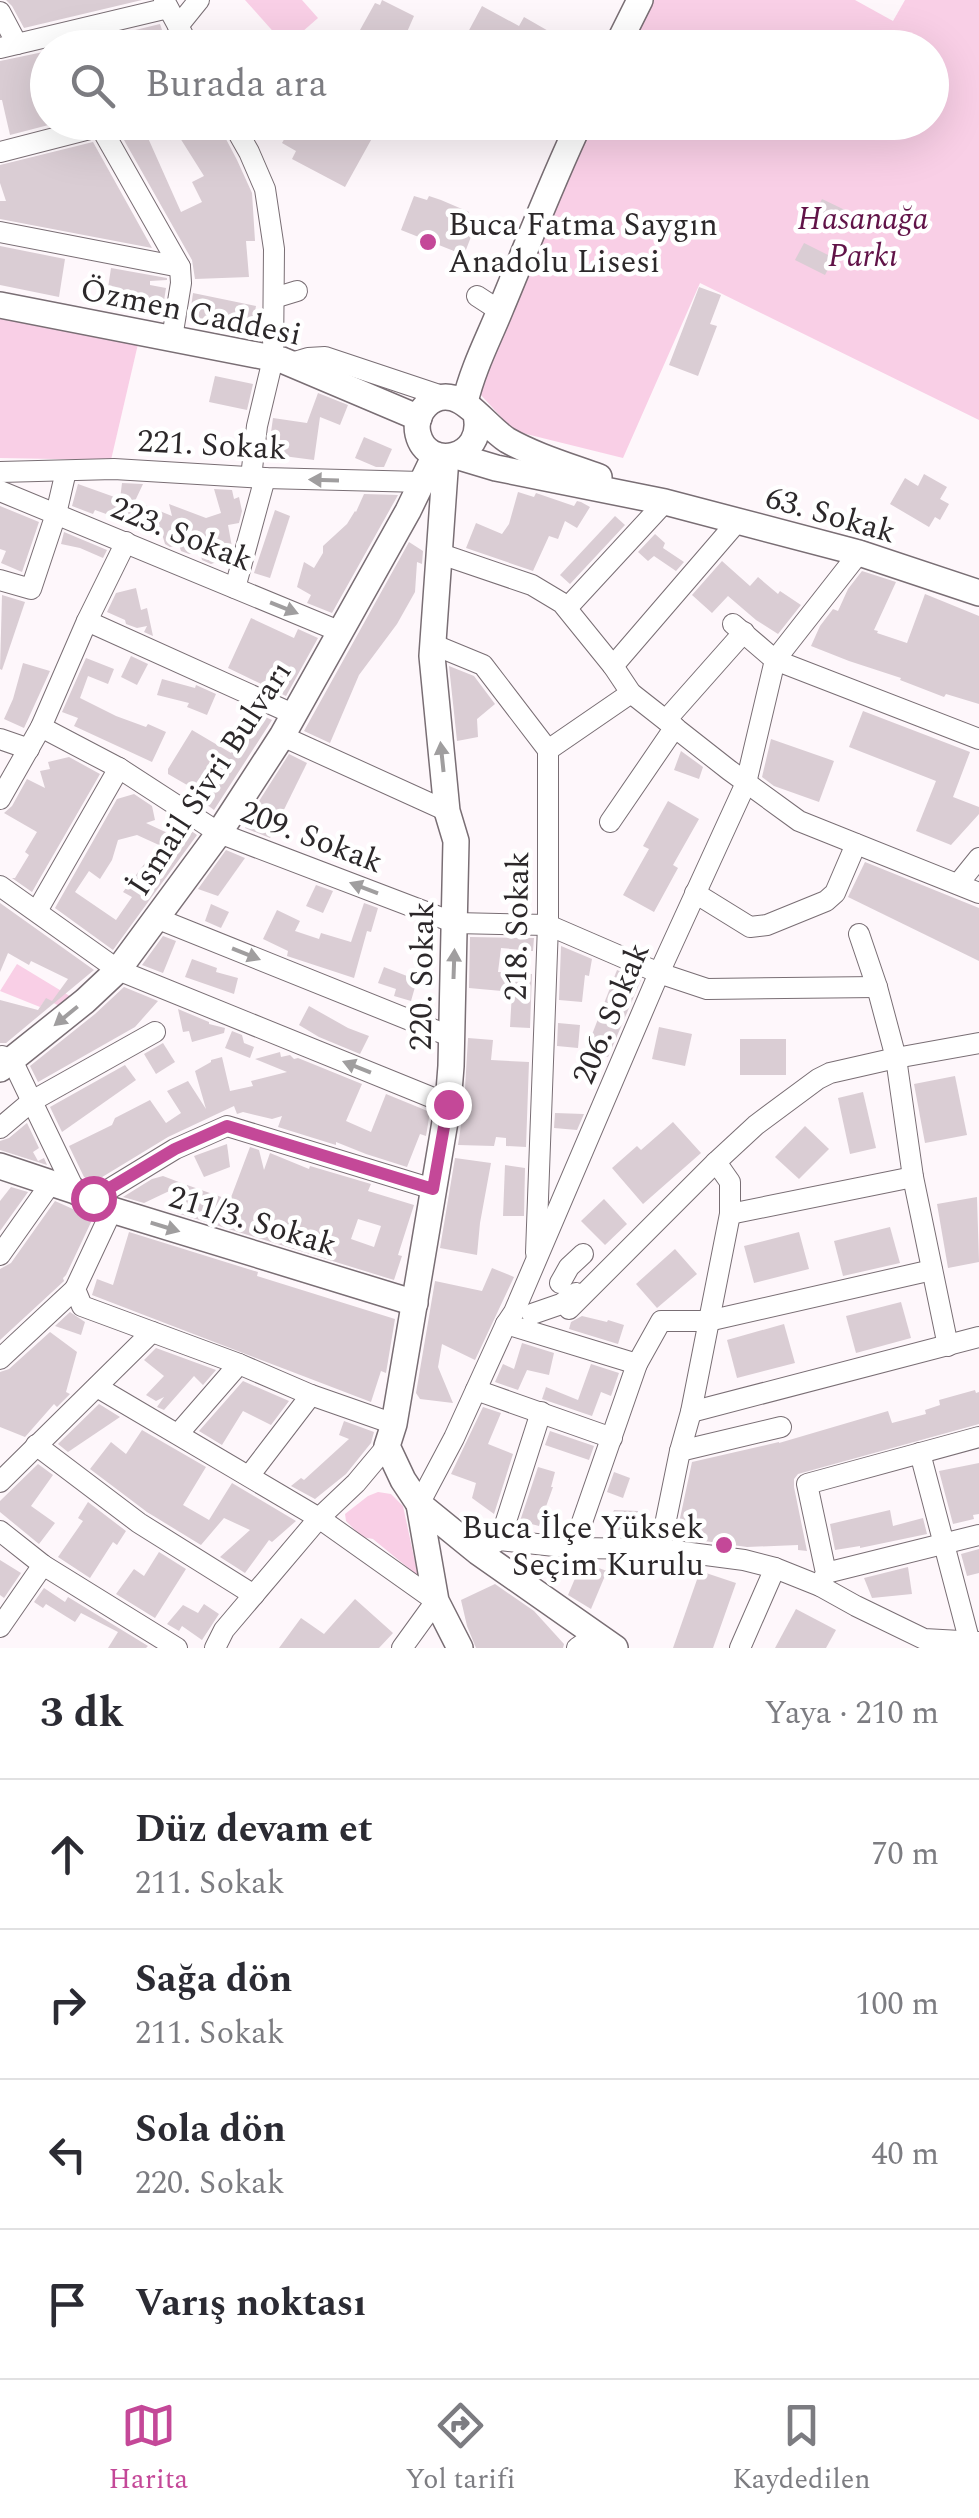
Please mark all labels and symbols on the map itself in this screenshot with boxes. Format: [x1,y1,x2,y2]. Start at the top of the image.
park label: Hasanağa Parkı [798,195,928,281]
place label: Buca Fatma Saygın Anadolu Lisesi [448,201,718,287]
marker: Buca Fatma Saygın Anadolu Lisesi [417,231,439,253]
street label: Özmen Caddesi [76,265,306,360]
street label: 221. Sokak [136,417,288,474]
one-way arrow [308,471,340,487]
street label: 63. Sokak [760,473,902,557]
street label: 223. Sokak [103,484,260,585]
one-way arrow [270,601,300,617]
street label: İsmail Sivri Bulvarı [116,651,305,906]
one-way arrow [434,741,450,772]
street label: 209. Sokak [233,788,390,887]
street label: 218. Sokak [492,851,543,1001]
one-way arrow [349,880,379,895]
street label: 220. Sokak [397,901,448,1051]
street label: 206. Sokak [560,935,663,1092]
one-way arrow [232,947,262,963]
one-way arrow [446,947,462,979]
one-way arrow [53,1005,79,1026]
one-way arrow [342,1059,372,1075]
route end [426,1082,472,1128]
street label: 211/3. Sokak [162,1173,343,1270]
route start [71,1176,117,1222]
one-way arrow [151,1220,181,1235]
place label: Buca İlçe Yüksek Seçim Kurulu [462,1504,704,1590]
marker: Buca İlçe Yüksek Seçim Kurulu [713,1534,735,1556]

